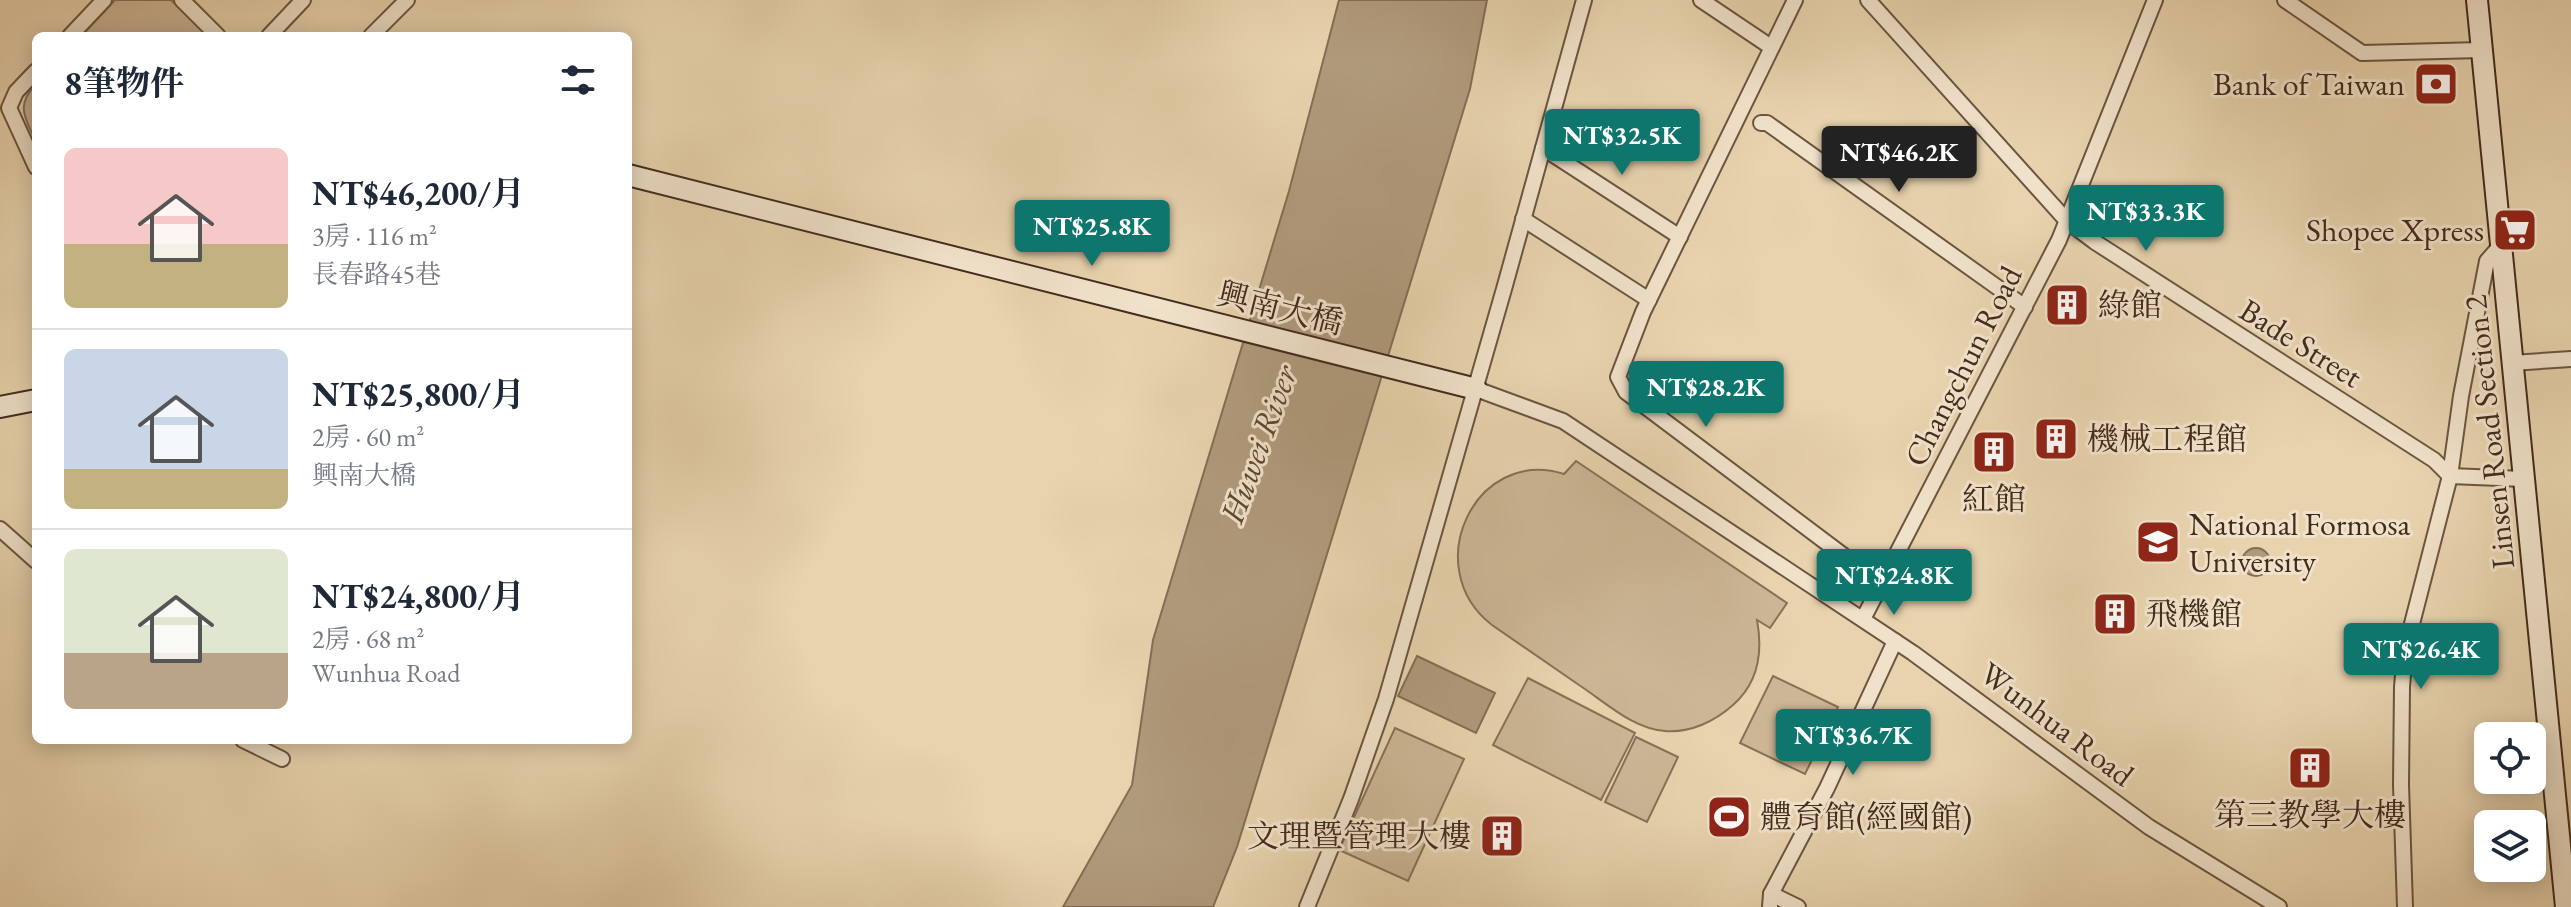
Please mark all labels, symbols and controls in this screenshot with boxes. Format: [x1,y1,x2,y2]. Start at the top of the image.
icon: filters [556,58,600,102]
bank icon: Bank of Taiwan [2412,60,2460,108]
text: 8筆物件 [64,61,184,105]
place label: Bank of Taiwan [2213,63,2405,105]
pin: NT$32.5K [1539,109,1705,177]
text: NT$32.5K [1563,118,1681,152]
pin: NT$46.2K [1816,126,1982,194]
text: NT$46.2K [1840,135,1958,169]
text: NT$46,200/月 [312,171,525,215]
icon: home [128,180,224,276]
pin: NT$33.3K [2063,185,2229,253]
text: NT$33.3K [2087,194,2205,228]
pin: NT$25.8K [1009,200,1175,268]
supermarket icon: Shopee Xpress [2491,206,2539,254]
text: NT$25.8K [1033,209,1151,243]
place label: Shopee Xpress [2306,209,2484,251]
text: 3房 · 116 m² [312,219,437,253]
text: 長春路45巷 [312,257,441,291]
street label: Changchun Road [1894,258,2032,473]
street label: 興南大橋 [1213,272,1347,344]
building icon: 綠館 [2043,281,2091,329]
place label: 綠館 [2098,284,2162,326]
street label: Bade Street [2232,289,2370,397]
street label: Linsen Road Section 2 [2454,292,2524,571]
water label: Huwei River [1209,357,1307,530]
pin: NT$28.2K [1623,361,1789,429]
text: NT$28.2K [1647,370,1765,404]
text: NT$25,800/月 [312,372,525,416]
icon: home [128,381,224,477]
building icon: 機械工程館 [2032,415,2080,463]
place label: 機械工程館 [2087,418,2247,460]
text: 2房 · 60 m² [312,420,424,454]
building icon: 紅館 [1970,428,2018,476]
text: 興南大橋 [312,458,416,492]
place label: 紅館 [1962,478,2026,520]
place label: National Formosa University [2189,503,2411,582]
school or university icon: National Formosa University [2134,518,2182,566]
pin: NT$24.8K [1811,549,1977,617]
text: NT$24.8K [1835,558,1953,592]
text: NT$24,800/月 [312,574,525,618]
icon: home [128,581,224,677]
building icon: 飛機館 [2091,590,2139,638]
place label: 飛機館 [2146,593,2242,635]
text: 2房 · 68 m² [312,622,424,656]
pin: NT$26.4K [2338,623,2504,691]
text: NT$26.4K [2362,632,2480,666]
street label: Wunhua Road [1971,652,2143,796]
text: Wunhua Road [312,656,460,690]
pin: NT$36.7K [1770,709,1936,777]
text: NT$36.7K [1794,718,1912,752]
map controls [2474,722,2546,882]
button: locate [2474,722,2546,794]
building icon: 第三教學大樓 [2286,744,2334,792]
sports icon: 體育館(經國館) [1705,793,1753,841]
place label: 第三教學大樓 [2214,794,2406,836]
place label: 體育館(經國館) [1760,796,1972,838]
button: layers [2474,810,2546,882]
building icon: 文理暨管理大樓 [1478,812,1526,860]
place label: 文理暨管理大樓 [1247,815,1471,857]

